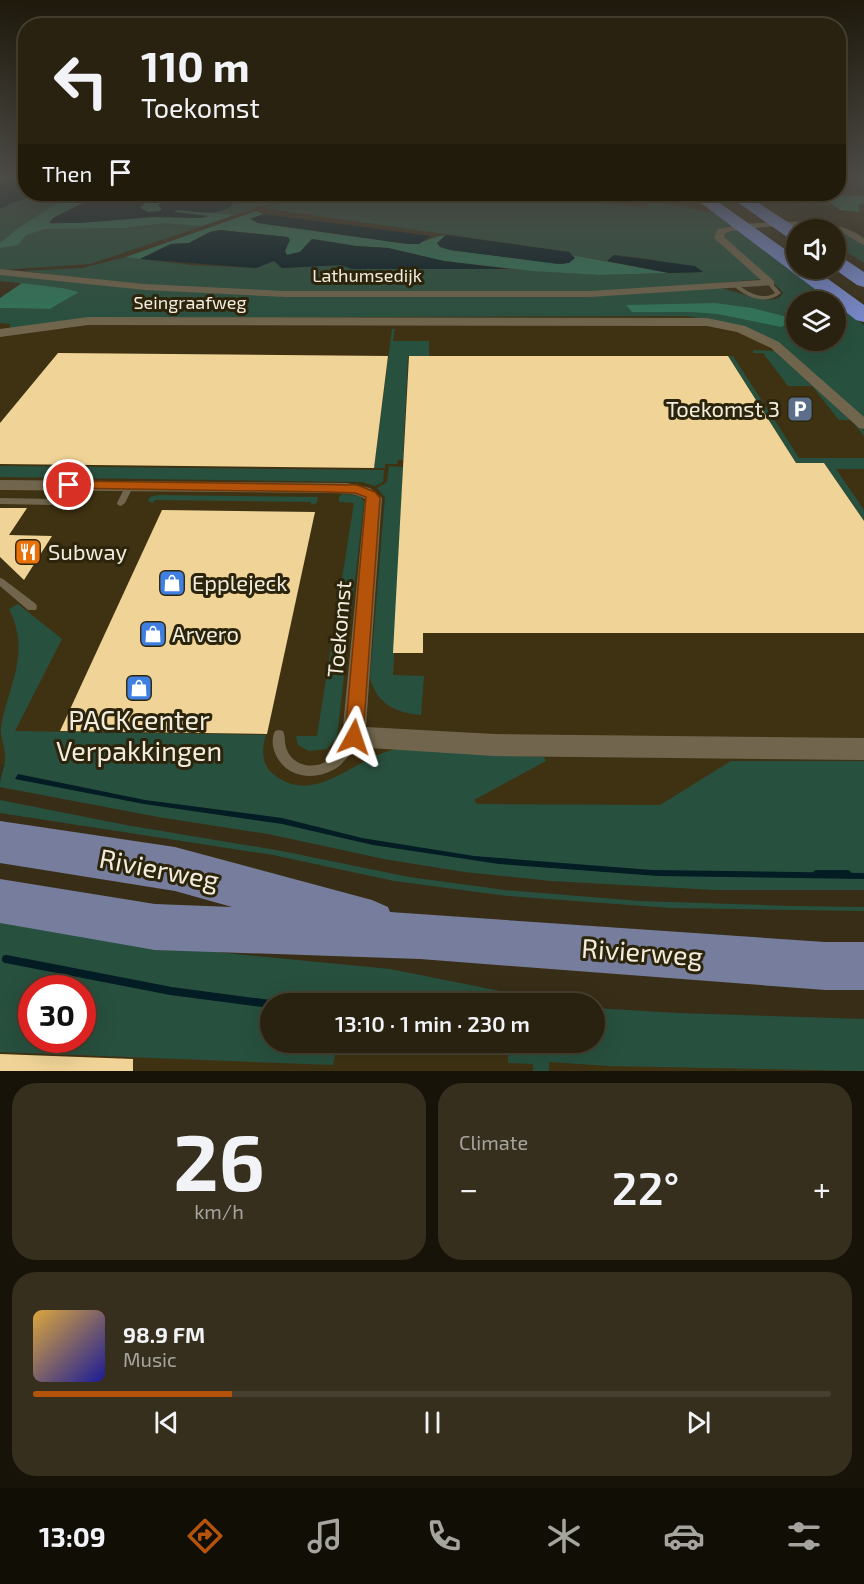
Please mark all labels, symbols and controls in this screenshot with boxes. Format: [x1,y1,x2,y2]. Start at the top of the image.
text: 110 m [141,40,250,90]
icon: left [42,42,120,120]
text: Toekomst [141,91,260,123]
icon: arrive [104,156,137,189]
text: Then [42,160,92,186]
map controls [786,219,846,351]
button: sound [786,219,846,279]
street label: Lathumsedijk [312,264,422,286]
street label: Seingraafweg [133,291,247,313]
button: layers [786,291,846,351]
parking icon: Toekomst 3 [785,394,815,424]
place label: Toekomst 3 [666,395,780,421]
pin [43,459,94,510]
icon: arrive [52,468,85,501]
restaurant icon: Subway [13,537,43,567]
place label: Subway [48,538,127,564]
shop icon: Epplejeck [157,568,187,598]
place label: Epplejeck [192,569,287,596]
street label: Toekomst [321,580,355,678]
shop icon: Arvero [138,619,168,649]
place label: Arvero [172,620,239,646]
shop icon: PACKcenter Verpakkingen [124,673,154,703]
place label: PACKcenter Verpakkingen [56,703,222,767]
position arrow [322,705,386,769]
street label: Rivierweg [97,841,222,896]
street label: Rivierweg [580,931,704,972]
speed limit sign: 30 [18,975,96,1053]
text: 13:10 · 1 min · 230 m [335,1010,530,1036]
text: 26 [173,1113,265,1207]
text: Climate [459,1130,528,1154]
text: 22° [612,1160,679,1214]
text: − [459,1168,478,1208]
text: + [813,1168,831,1208]
text: km/h [194,1199,244,1223]
text: 98.9 FM [123,1321,205,1347]
text: Music [123,1347,177,1371]
icon: previous [150,1406,183,1439]
icon: pause [416,1406,449,1439]
icon: next [682,1406,715,1439]
icon: directions [184,1515,226,1557]
icon: music [304,1515,346,1557]
icon: phone [423,1515,465,1557]
icon: climate [543,1515,585,1557]
icon: car [663,1515,705,1557]
icon: filters [783,1515,825,1557]
text: 13:09 [39,1520,106,1552]

